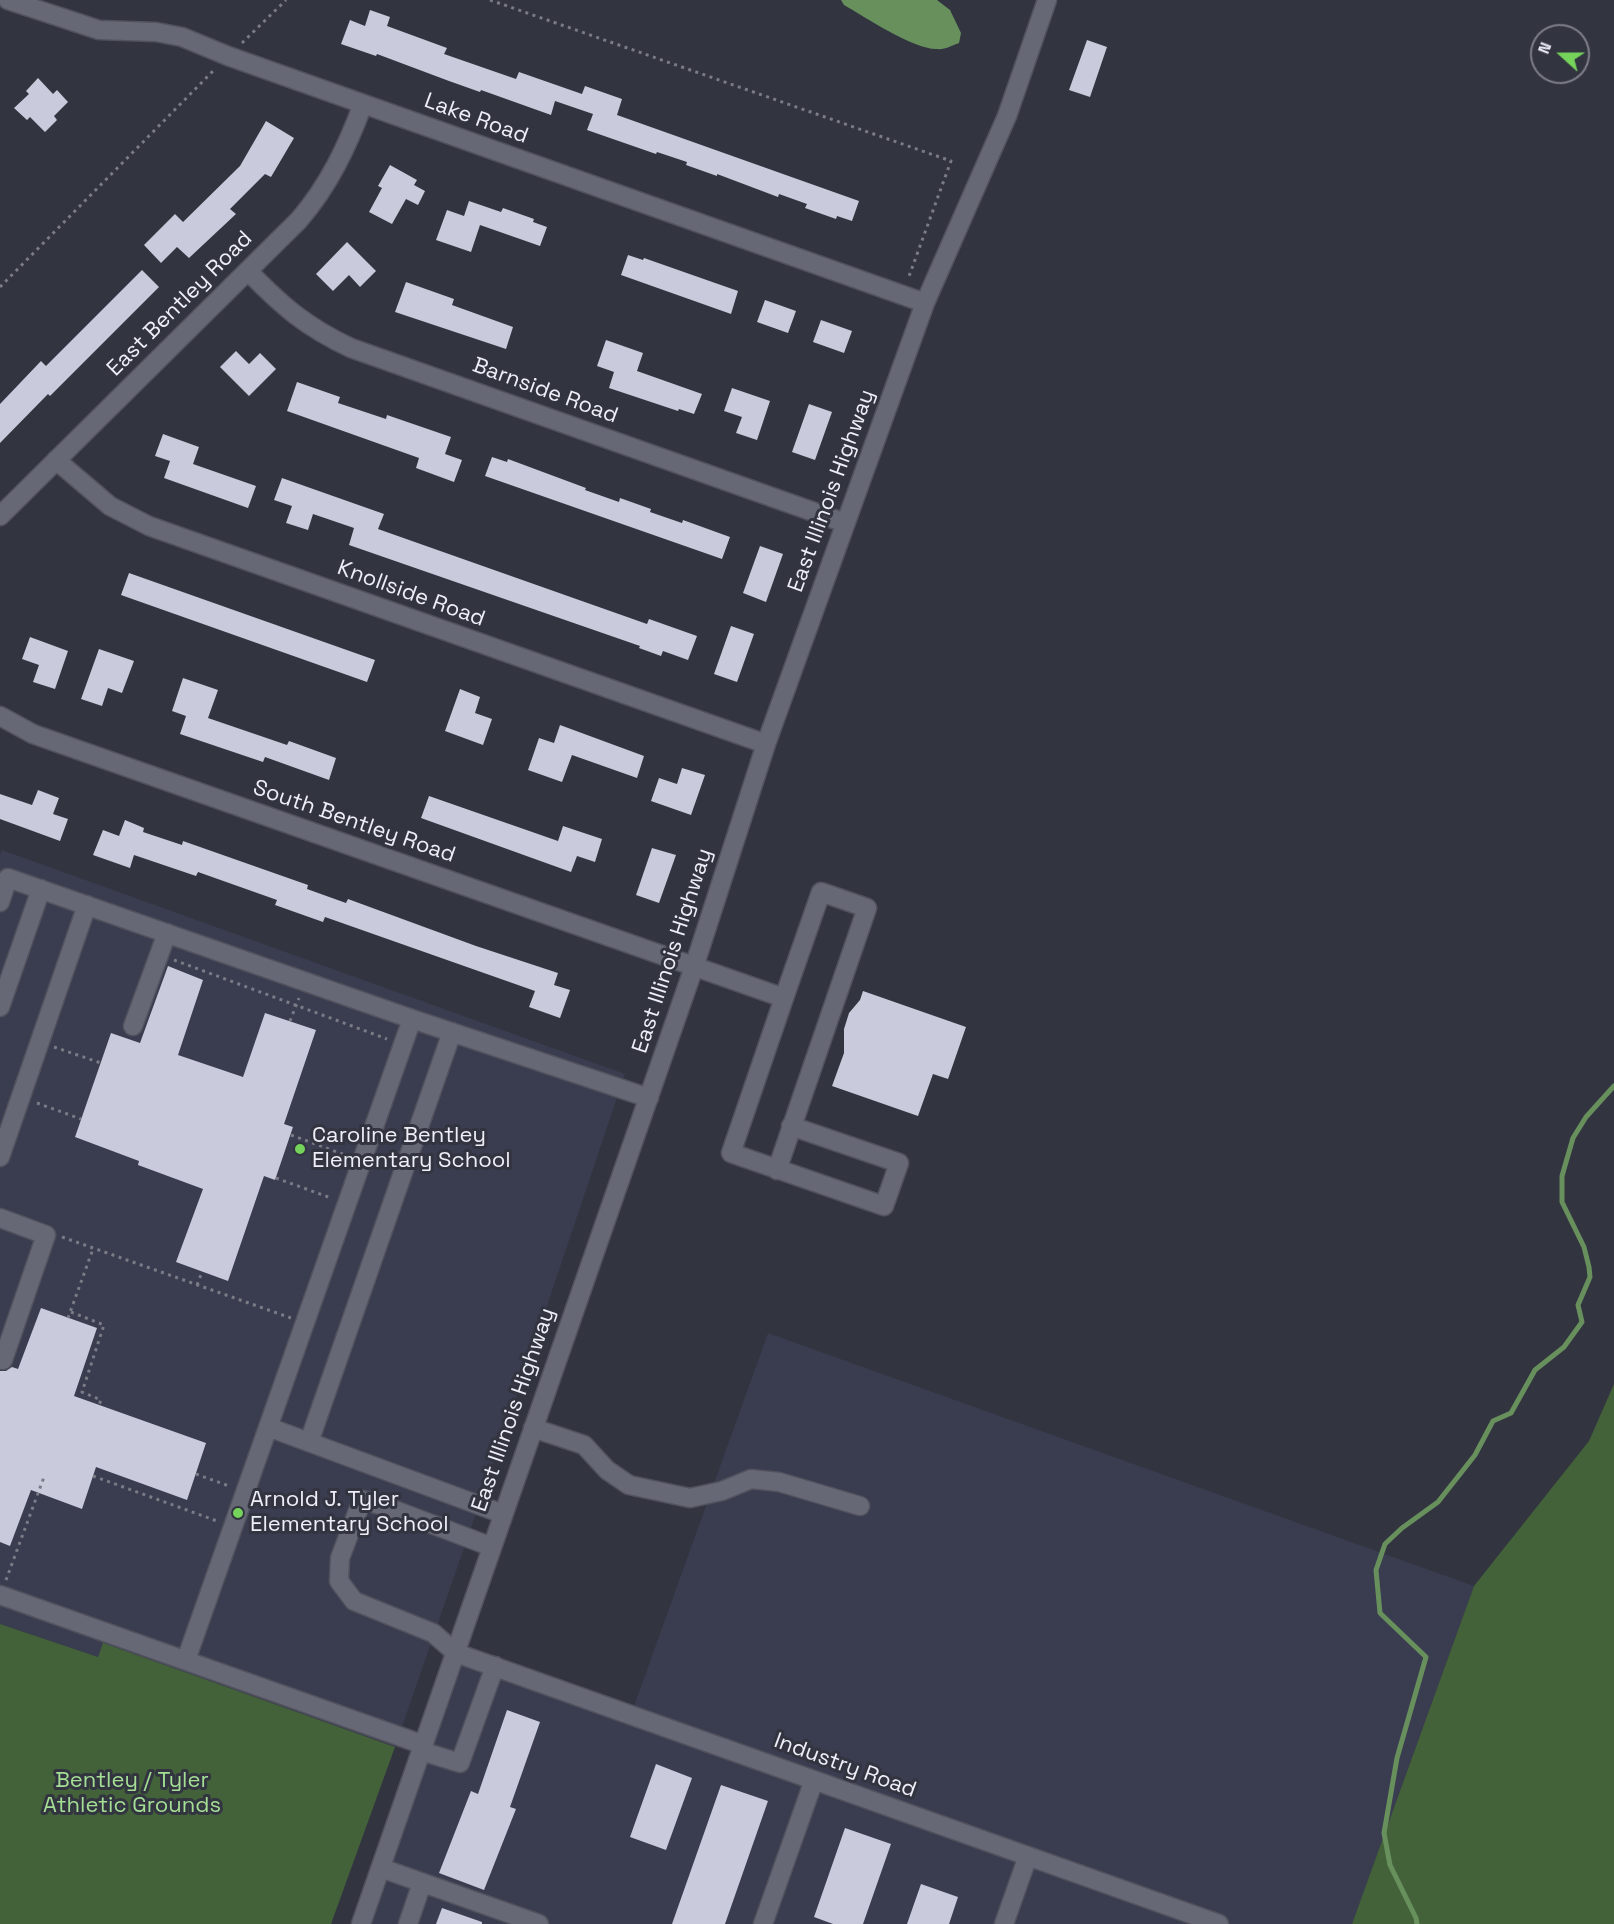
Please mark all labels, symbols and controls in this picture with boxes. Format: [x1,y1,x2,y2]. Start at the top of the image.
north arrow [1530,24,1590,84]
text: N [1533,39,1556,57]
street label: Lake Road [420,88,532,150]
street label: East Bentley Road [102,226,258,382]
street label: Barnside Road [469,352,621,430]
street label: East Illinois Highway [783,386,881,596]
street label: Knollside Road [334,555,488,633]
street label: South Bentley Road [249,775,459,869]
street label: East Illinois Highway [627,845,719,1057]
place label: Caroline Bentley Elementary School [312,1123,511,1174]
marker: Caroline Bentley Elementary School [293,1142,307,1156]
street label: East Illinois Highway [467,1305,561,1515]
place label: Arnold J. Tyler Elementary School [250,1487,449,1538]
marker: Arnold J. Tyler Elementary School [231,1506,245,1520]
street label: Industry Road [770,1728,920,1804]
park label: Bentley / Tyler Athletic Grounds [43,1768,221,1820]

